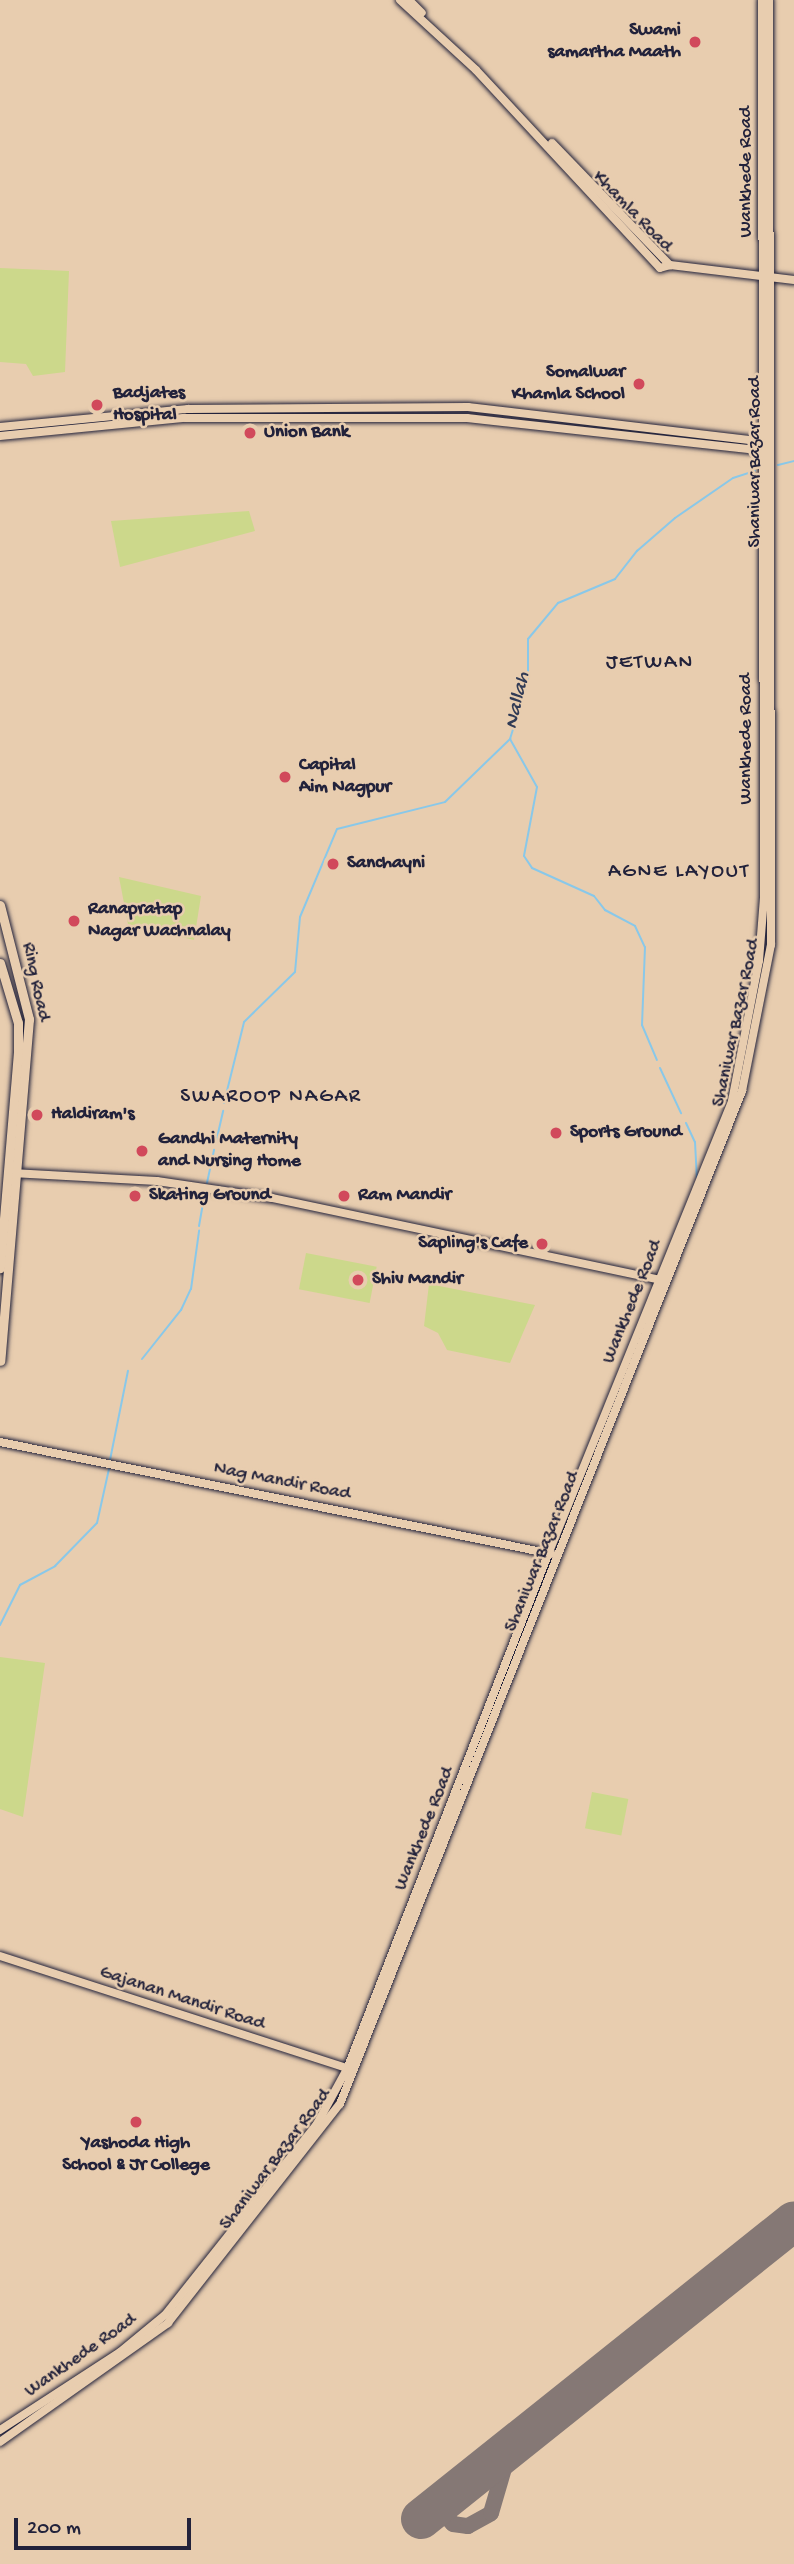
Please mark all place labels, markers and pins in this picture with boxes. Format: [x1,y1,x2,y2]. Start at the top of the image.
place label: Swami samartha Maath [547,20,681,64]
marker: Swami samartha Maath [687,34,703,50]
place label: Somalwar Khamla School [512,362,625,406]
marker: Somalwar Khamla School [631,376,647,392]
place label: Badjates Hospital [113,383,185,427]
marker: Badjates Hospital [87,395,107,415]
place label: Union Bank [264,422,349,444]
marker: Union Bank [242,425,258,441]
place label: Capital Aim Nagpur [299,755,391,799]
marker: Capital Aim Nagpur [277,769,293,785]
place label: Sanchayni [347,853,425,875]
marker: Sanchayni [325,856,341,872]
place label: Ranapratap Nagar Wachnalay [88,899,231,943]
marker: Ranapratap Nagar Wachnalay [66,913,82,929]
place label: Haldiram's [51,1104,134,1126]
marker: Haldiram's [29,1107,45,1123]
place label: Sports Ground [570,1122,682,1144]
marker: Sports Ground [548,1125,564,1141]
place label: Gandhi Maternity and Nursing Home [158,1129,301,1173]
marker: Gandhi Maternity and Nursing Home [132,1141,152,1161]
place label: Skating Ground [149,1185,271,1207]
place label: Ram Mandir [358,1185,451,1207]
marker: Skating Ground [127,1188,143,1204]
marker: Ram Mandir [336,1188,352,1204]
place label: Sapling's Cafe [418,1233,528,1255]
marker: Sapling's Cafe [534,1236,550,1252]
place label: Shiv Mandir [372,1269,463,1291]
marker: Shiv Mandir [350,1272,366,1288]
marker: Yashoda High School & Jr College [128,2114,144,2130]
place label: Yashoda High School & Jr College [62,2133,210,2177]

